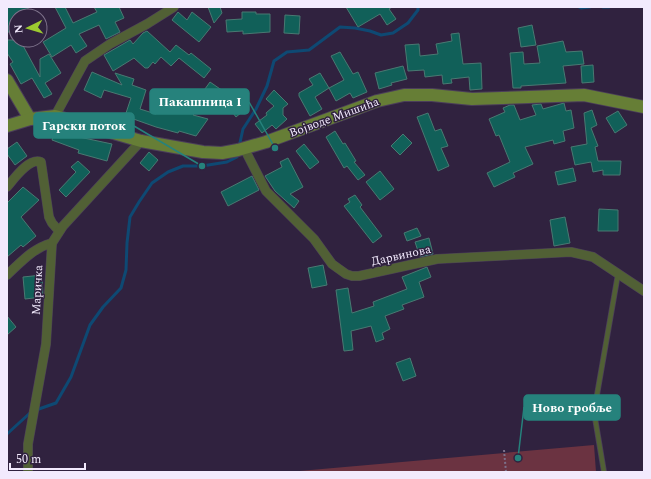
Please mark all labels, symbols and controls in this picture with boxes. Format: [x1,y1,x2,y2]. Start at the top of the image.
north arrow [8,8,48,48]
text: N [10,24,27,34]
callout: Пакашница I [150,89,249,114]
text: Пакашница I [158,92,242,112]
street label: Војводе Мишића [287,92,382,143]
callout: Гарски поток [34,113,134,138]
text: Гарски поток [42,116,126,136]
street label: Дарвинова [370,240,433,271]
street label: Маричка [27,264,48,316]
callout: Ново гробље [524,395,620,420]
text: Ново гробље [532,398,612,418]
scale bar [10,445,85,471]
text: 50 m [16,450,41,469]

